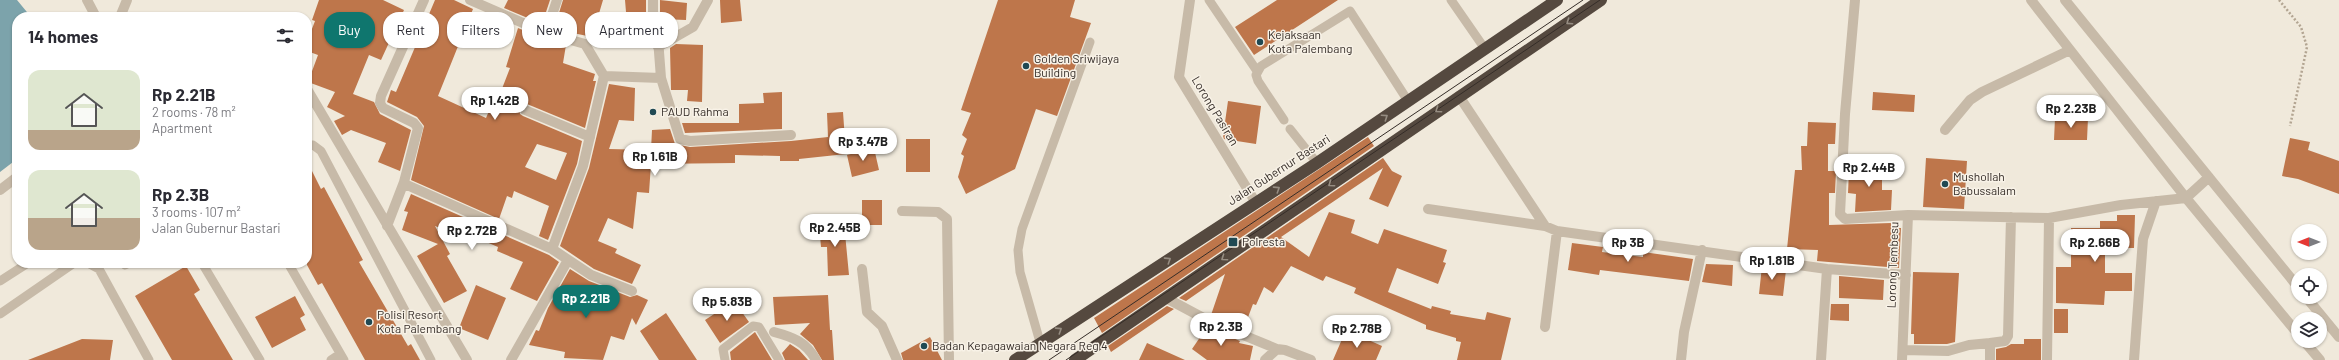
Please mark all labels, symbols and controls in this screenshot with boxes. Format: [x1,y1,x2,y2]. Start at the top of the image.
chip: Buy [324,12,375,48]
chip: Rent [383,12,439,48]
chip: Filters [447,12,514,48]
chip: New [522,12,577,48]
chip: Apartment [585,12,678,48]
one-way arrow [1566,17,1573,25]
icon: filters [274,25,296,47]
text: 14 homes [28,26,98,46]
place label: Kejaksaan Kota Palembang [1268,27,1352,55]
marker: Kejaksaan Kota Palembang [1255,37,1265,47]
place label: Golden Sriwijaya Building [1034,51,1119,79]
marker: Golden Sriwijaya Building [1021,61,1031,71]
street label: Lorong Pasiran [1190,73,1242,148]
text: Rp 2.21B [152,84,216,104]
icon: home [60,86,108,134]
pin: Rp 1.42B [454,87,536,121]
text: Rp 1.42B [470,92,520,108]
pin: Rp 2.23B [2030,95,2112,129]
text: Rp 2.23B [2046,100,2096,116]
text: 2 rooms · 78 m² [152,104,236,120]
place label: PAUD Rahma [661,104,729,118]
one-way arrow [1435,105,1442,113]
marker: PAUD Rahma [648,107,658,117]
one-way arrow [1381,114,1388,122]
text: Apartment [152,120,213,136]
pin: Rp 3.47B [822,128,904,162]
street label: Jalan Gubernur Bastari [1225,131,1332,207]
text: Rp 3.47B [838,133,888,149]
pin: Rp 1.61B [614,143,696,177]
text: Rp 1.61B [632,148,678,164]
pin: Rp 2.44B [1828,154,1910,188]
text: Rp 2.44B [1843,159,1895,175]
place label: Mushollah Babussalam [1953,169,2016,197]
one-way arrow [1328,179,1335,187]
marker: Mushollah Babussalam [1940,179,1950,189]
text: Rp 2.3B [152,184,209,204]
icon: home [60,186,108,234]
one-way arrow [1273,186,1280,194]
text: 3 rooms · 107 m² [152,204,241,220]
pin: Rp 2.45B [794,214,876,248]
pin: Rp 2.72B [431,217,513,251]
text: Rp 2.45B [809,219,861,235]
text: Jalan Gubernur Bastari [152,220,281,236]
street label: Lorong Tembesu [1883,221,1901,309]
text: Rp 2.72B [447,222,497,238]
north arrow [2291,224,2327,260]
map controls [2291,224,2327,348]
pin: Rp 3B [1600,229,1656,263]
pin: Rp 2.66B [2054,229,2136,263]
place label: Polresta [1242,234,1285,248]
text: Rp 3B [1611,234,1645,250]
text: Rp 2.66B [2070,234,2120,250]
marker: Polresta [1227,236,1239,248]
pin: Rp 1.81B [1731,247,1813,281]
text: Rp 1.81B [1749,252,1795,268]
one-way arrow [1221,253,1228,261]
one-way arrow [1164,257,1171,265]
button: locate [2291,268,2327,304]
pin: Rp 2.21B [545,285,627,319]
pin: Rp 5.83B [686,288,768,322]
text: Rp 2.21B [562,290,610,306]
text: Rp 5.83B [702,293,752,309]
place label: Polisi Resort Kota Palembang [377,307,461,335]
button: layers [2291,312,2327,348]
pin: Rp 2.3B [1184,313,1258,347]
pin: Rp 2.78B [1316,315,1398,349]
marker: Polisi Resort Kota Palembang [364,317,374,327]
text: Rp 2.3B [1199,318,1243,334]
text: Rp 2.78B [1332,320,1382,336]
one-way arrow [1055,327,1062,335]
place label: Badan Kepagawaian Negara Reg 4 [932,338,1108,352]
marker: Badan Kepagawaian Negara Reg 4 [919,341,929,351]

